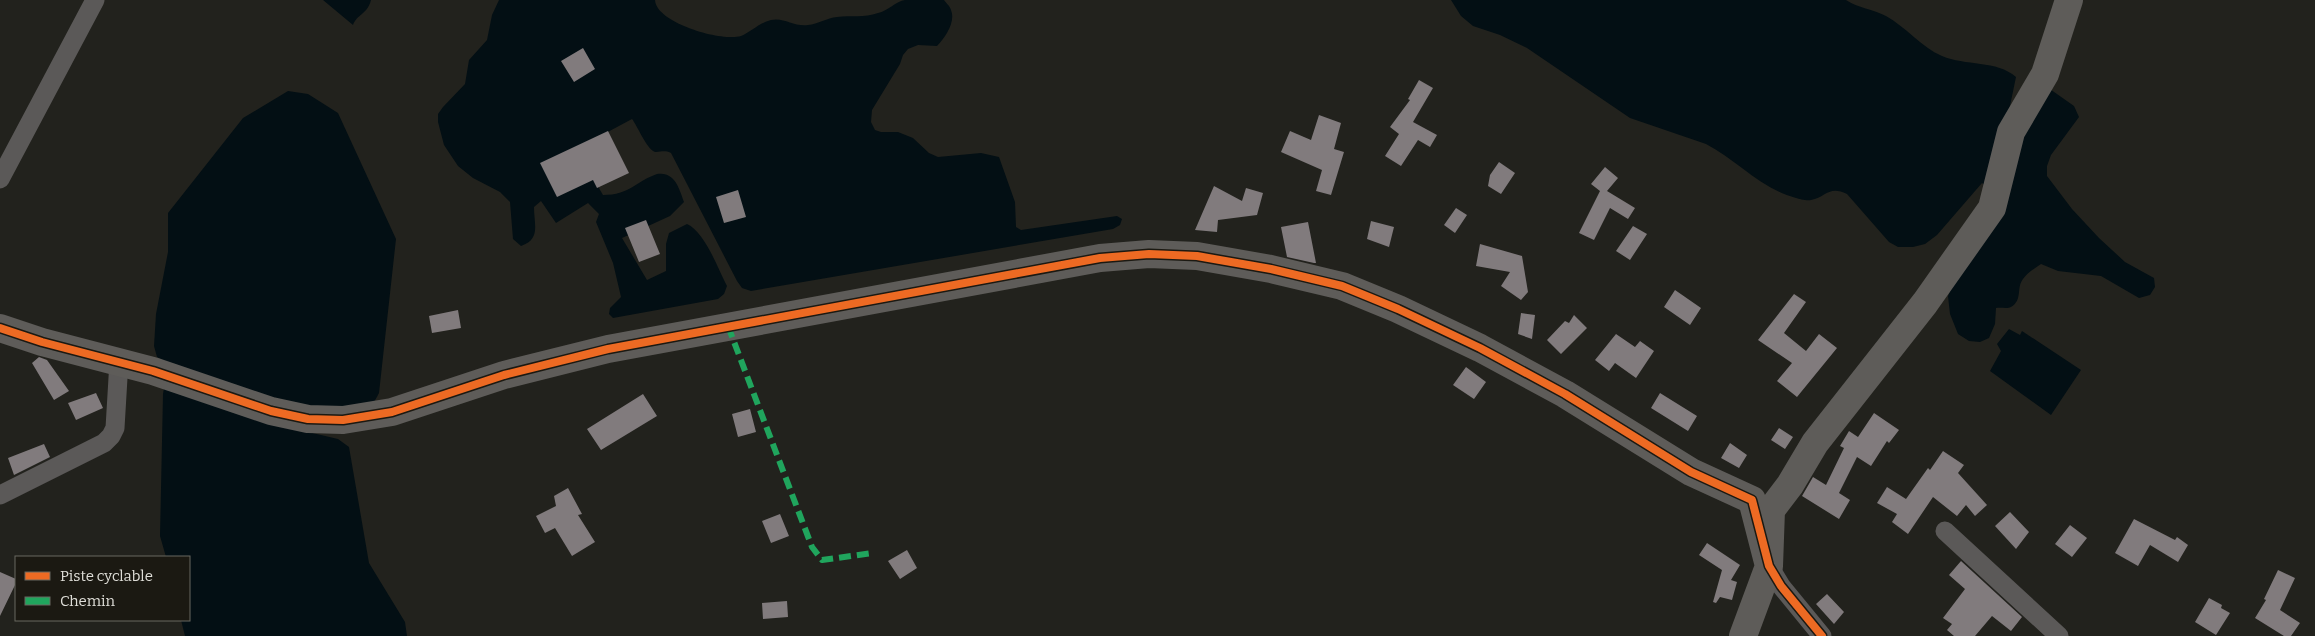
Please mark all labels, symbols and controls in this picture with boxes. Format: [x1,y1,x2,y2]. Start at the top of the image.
legend [15,556,190,621]
text: Piste cyclable [60,567,153,585]
text: Chemin [60,592,116,610]

